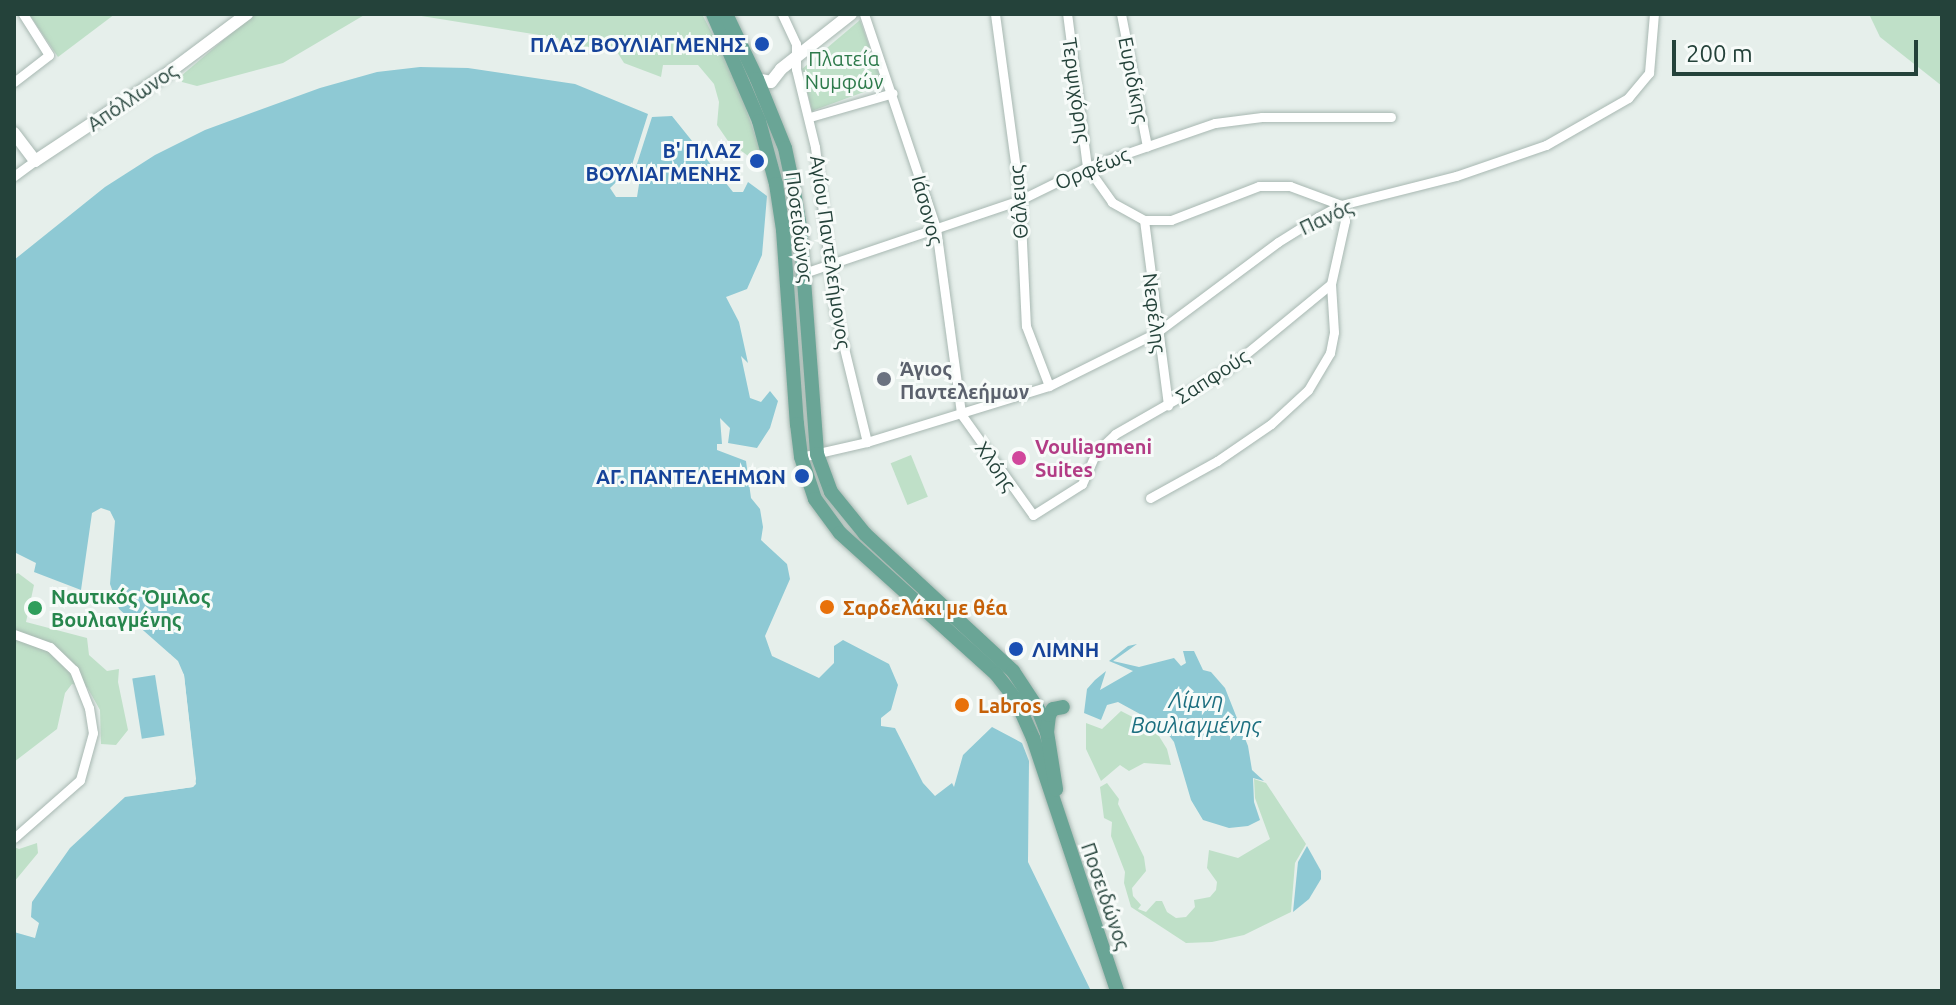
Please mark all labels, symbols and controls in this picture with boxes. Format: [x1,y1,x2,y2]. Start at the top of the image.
scale bar [1676,24,1922,74]
place label: ΠΛΑΖ ΒΟΥΛΙΑΓΜΕΝΗΣ [530,32,746,56]
marker: ΠΛΑΖ ΒΟΥΛΙΑΓΜΕΝΗΣ [753,35,771,53]
street label: Ευριδίκης [1114,35,1154,125]
street label: Τερψιχόρης [1058,36,1096,144]
text: 200 m [1686,40,1753,67]
park label: Πλατεία Νυμφών [805,46,883,93]
street label: Απόλλωνος [82,58,182,136]
place label: Β' ΠΛΑΖ ΒΟΥΛΙΑΓΜΕΝΗΣ [585,138,741,185]
street label: Ορφέως [1051,142,1133,194]
marker: Β' ΠΛΑΖ ΒΟΥΛΙΑΓΜΕΝΗΣ [748,152,766,170]
street label: Αγίου Παντελεήμονος [806,154,856,350]
street label: Θάλειας [1003,164,1033,240]
street label: Ποσειδώνος [781,170,819,284]
street label: Ιάσονος [907,172,949,248]
street label: Πανός [1295,194,1357,240]
street label: Νεφέλης [1138,272,1172,354]
street label: Σαπφούς [1171,344,1253,408]
place label: Άγιος Παντελεήμων [900,356,1029,403]
marker: Άγιος Παντελεήμων [875,370,893,388]
place label: Vouliagmeni Suites [1035,434,1152,481]
street label: Χλόης [970,437,1022,495]
marker: Vouliagmeni Suites [1010,449,1028,467]
place label: ΑΓ. ΠΑΝΤΕΛΕΗΜΩΝ [596,464,786,488]
marker: ΑΓ. ΠΑΝΤΕΛΕΗΜΩΝ [793,467,811,485]
place label: Ναυτικός Όμιλος Βουλιαγμένης [51,584,210,631]
place label: Σαρδελάκι με θέα [843,595,1008,619]
marker: Σαρδελάκι με θέα [818,598,836,616]
marker: Ναυτικός Όμιλος Βουλιαγμένης [26,599,44,617]
place label: ΛΙΜΝΗ [1032,637,1099,661]
marker: ΛΙΜΝΗ [1007,640,1025,658]
water label: Λίμνη Βουλιαγμένης [1131,686,1261,738]
place label: Labros [978,693,1042,717]
marker: Labros [953,696,971,714]
street label: Ποσειδώνος [1076,839,1136,953]

